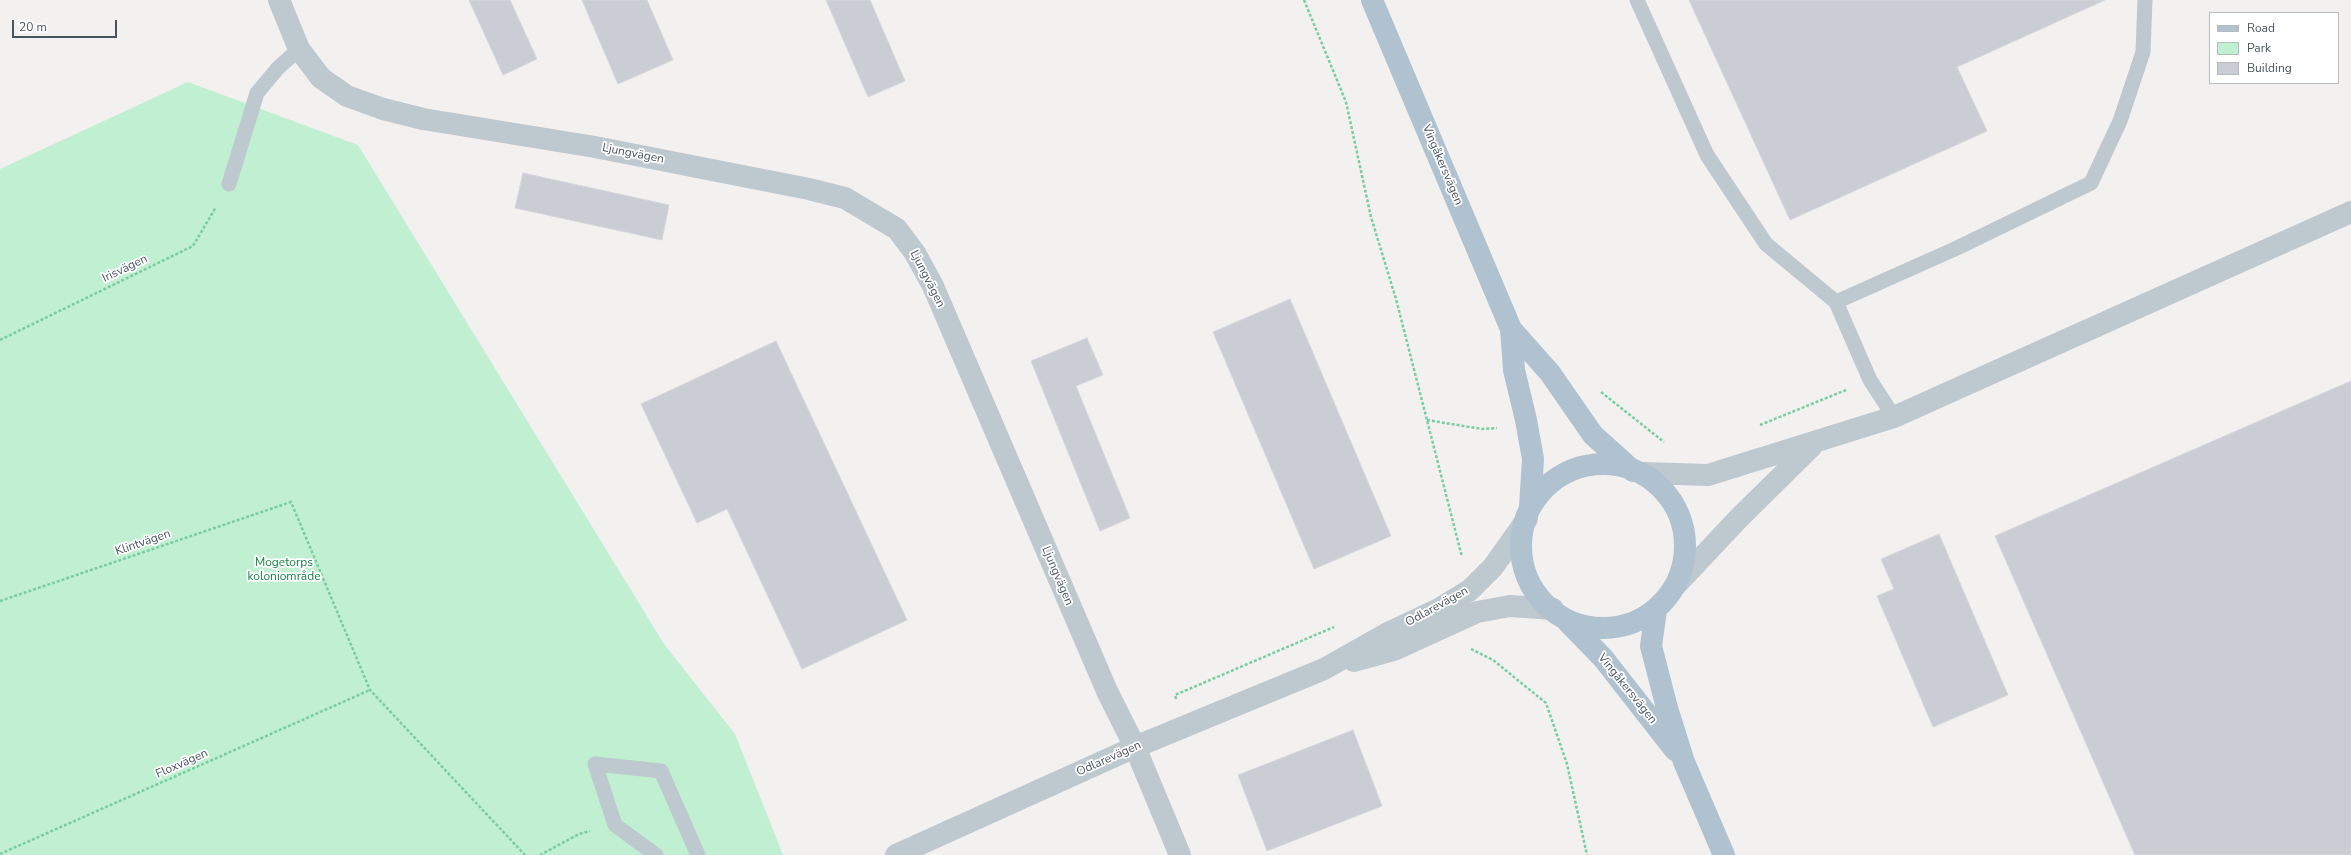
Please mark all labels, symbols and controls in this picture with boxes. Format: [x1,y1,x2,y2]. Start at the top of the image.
scale bar [14,12,119,38]
legend [2209,12,2339,84]
text: 20 m [19,19,47,35]
text: Road [2247,20,2275,36]
text: Park [2247,40,2271,56]
text: Building [2247,60,2292,76]
street label: Vingåkersvägen [1419,123,1465,207]
street label: Ljungvägen [601,141,665,167]
street label: Ljungvägen [906,248,948,310]
street label: Irisvägen [100,252,150,286]
street label: Klintvägen [113,527,173,559]
street label: Ljungvägen [1038,544,1076,608]
park label: Mogetorps koloniområde [247,556,321,584]
street label: Odlarevägen [1403,584,1471,630]
street label: Vingåkersvägen [1594,651,1660,727]
street label: Odlarevägen [1074,738,1144,780]
street label: Floxvägen [154,746,210,782]

